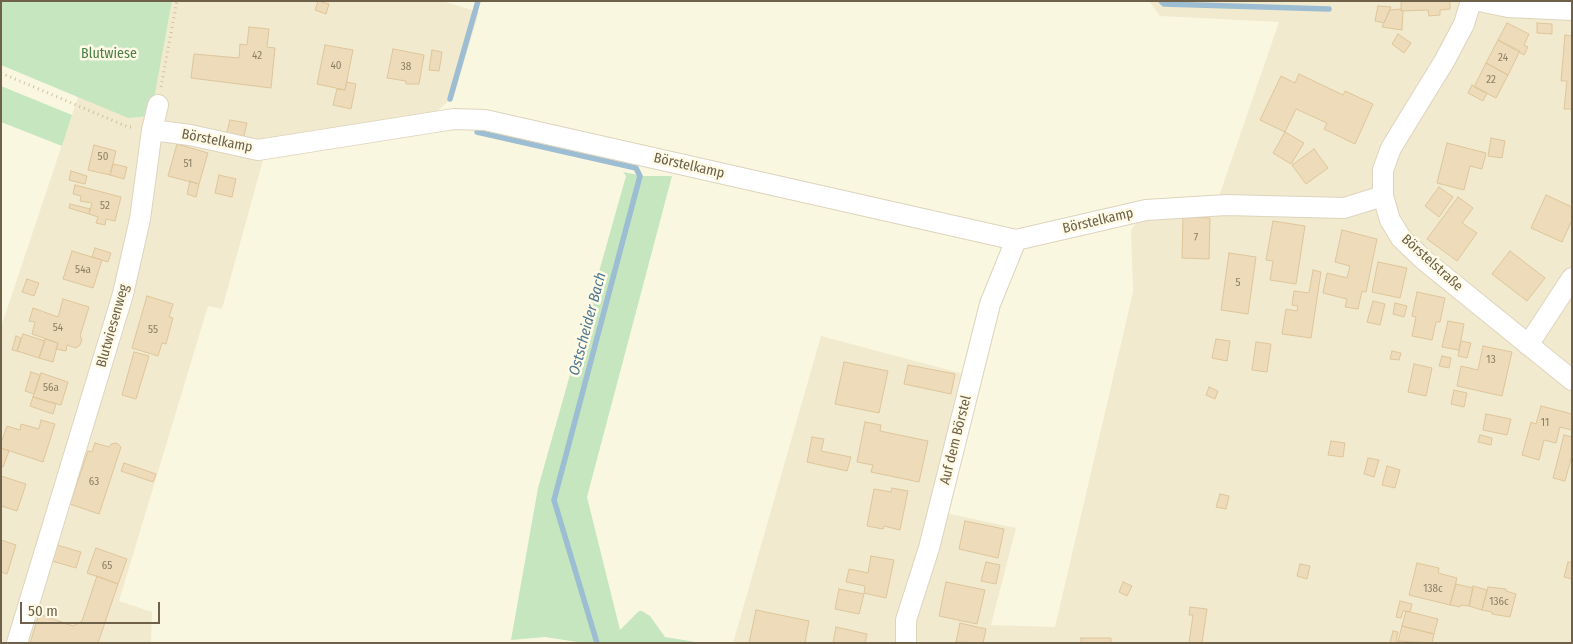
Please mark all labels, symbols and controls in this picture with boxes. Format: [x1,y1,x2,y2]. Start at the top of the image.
park label: Blutwiese [81,46,137,62]
house number: 42 [252,49,262,63]
house number: 24 [1498,51,1508,65]
house number: 40 [330,59,342,73]
house number: 38 [401,60,411,74]
house number: 22 [1486,73,1496,87]
street label: Börstelkamp [180,126,254,156]
house number: 50 [98,150,108,164]
street label: Börstelkamp [652,150,726,182]
house number: 51 [184,157,192,171]
house number: 52 [100,199,110,213]
street label: Börstelkamp [1061,205,1135,237]
house number: 7 [1194,231,1198,245]
street label: Börstelstraße [1398,231,1466,295]
house number: 54a [75,263,91,277]
water label: Ostscheider Bach [566,270,610,378]
house number: 5 [1235,276,1241,290]
street label: Blutwiesenweg [93,282,133,370]
house number: 54 [53,321,63,335]
house number: 55 [148,323,158,337]
house number: 13 [1486,353,1496,367]
house number: 56a [43,381,59,395]
street label: Auf dem Börstel [937,394,975,486]
house number: 11 [1541,416,1549,430]
house number: 63 [89,475,99,489]
house number: 65 [102,559,112,573]
house number: 138c [1423,582,1443,596]
scale bar [22,592,162,624]
house number: 136c [1489,595,1509,609]
text: 50 m [28,602,58,620]

